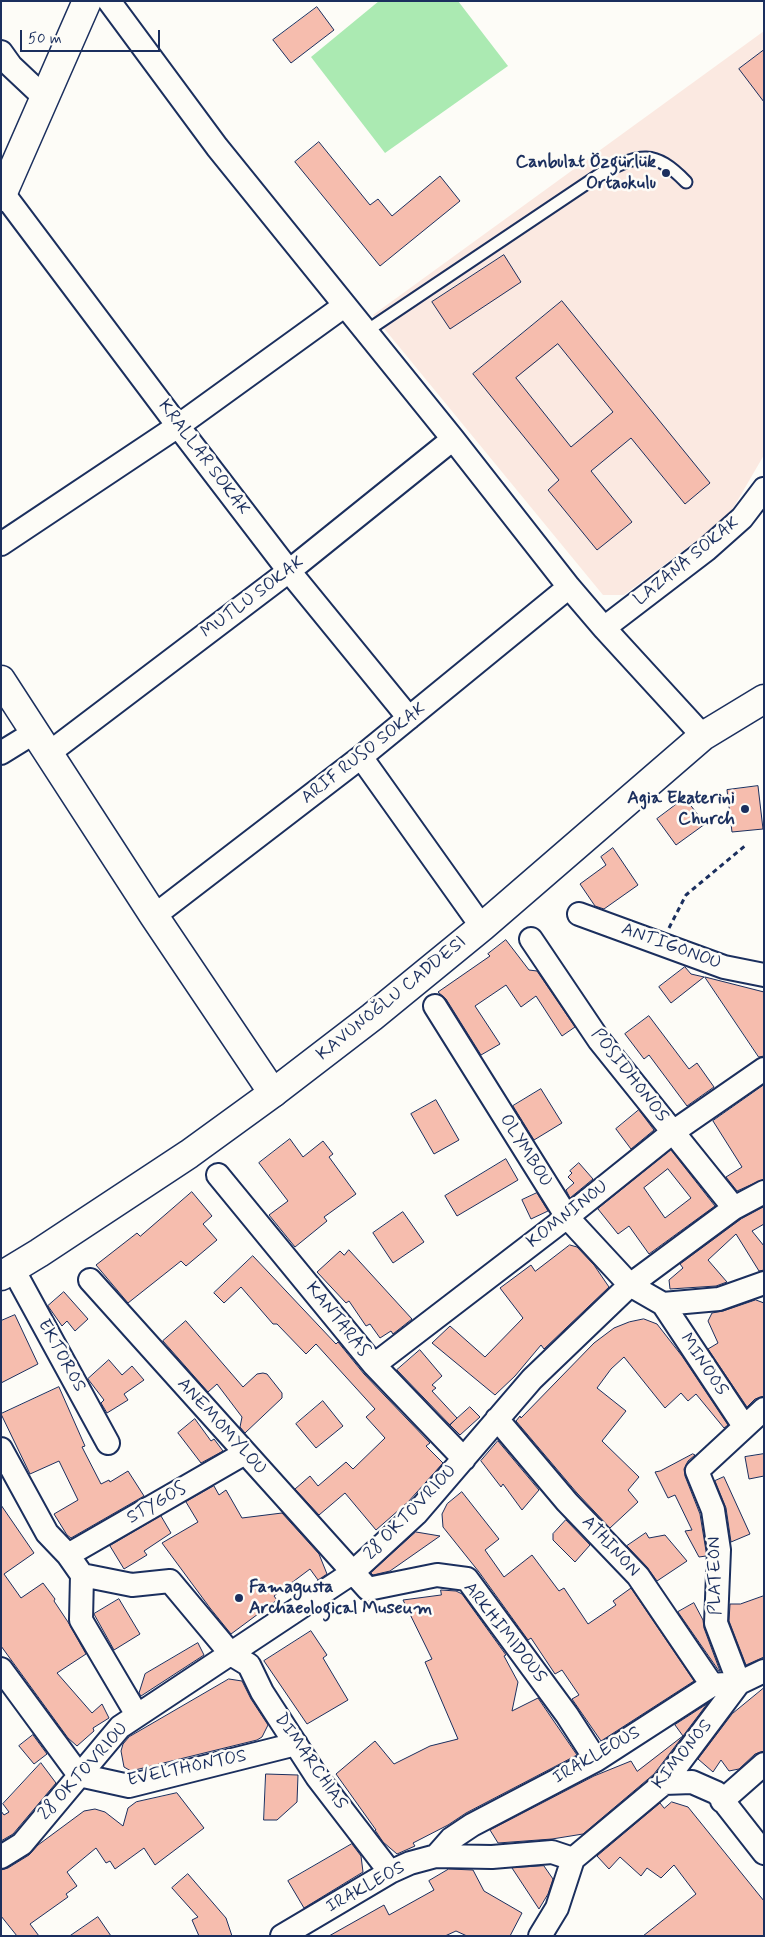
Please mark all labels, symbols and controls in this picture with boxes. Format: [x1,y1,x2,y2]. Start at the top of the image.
scale bar [22,20,162,52]
text: 50 m [28,29,62,49]
place label: Canbulat Özgürlük Ortaokulu [515,152,656,194]
marker: Canbulat Özgürlük Ortaokulu [660,167,672,179]
street label: KRALLAR SOKAK [153,396,253,520]
street label: LAZANA SOKAK [630,513,744,611]
street label: MUTLU SOKAK [197,552,309,644]
street label: ARIF RUSO SOKAK [298,699,430,809]
place label: Agia Ekaterini Church [627,788,735,831]
marker: Agia Ekaterini Church [739,803,751,815]
street label: ANTIGONOU [618,919,724,975]
street label: KAVUNOĞLU CADDESI [313,932,471,1066]
street label: POSIDHONOS [586,1025,672,1127]
street label: OLYMBOU [494,1111,556,1191]
street label: KOMNINOU [523,1176,613,1254]
street label: KANTARAS [300,1278,374,1362]
street label: EKTOROS [32,1316,90,1396]
street label: MINOOS [674,1330,732,1400]
street label: ANEMOMYLOU [172,1374,270,1480]
street label: 28 OKTOVRIOU [360,1461,462,1565]
street label: STYGOS [123,1478,191,1530]
street label: ATHINON [576,1512,644,1582]
street label: PLATEON [705,1536,727,1616]
place label: Famagusta Archaeological Museum [249,1577,432,1620]
street label: ARKHIMIDOUS [458,1578,550,1688]
marker: Famagusta Archaeological Museum [233,1592,245,1604]
street label: DIMARCHIAS [269,1710,351,1814]
street label: KIMONOS [648,1716,718,1794]
street label: 28 OKTOVRIOU [35,1719,133,1825]
street label: IRAKLEOUS [549,1722,645,1790]
street label: EVELTHONTOS [125,1746,249,1792]
street label: IRAKLEOS [323,1858,409,1918]

